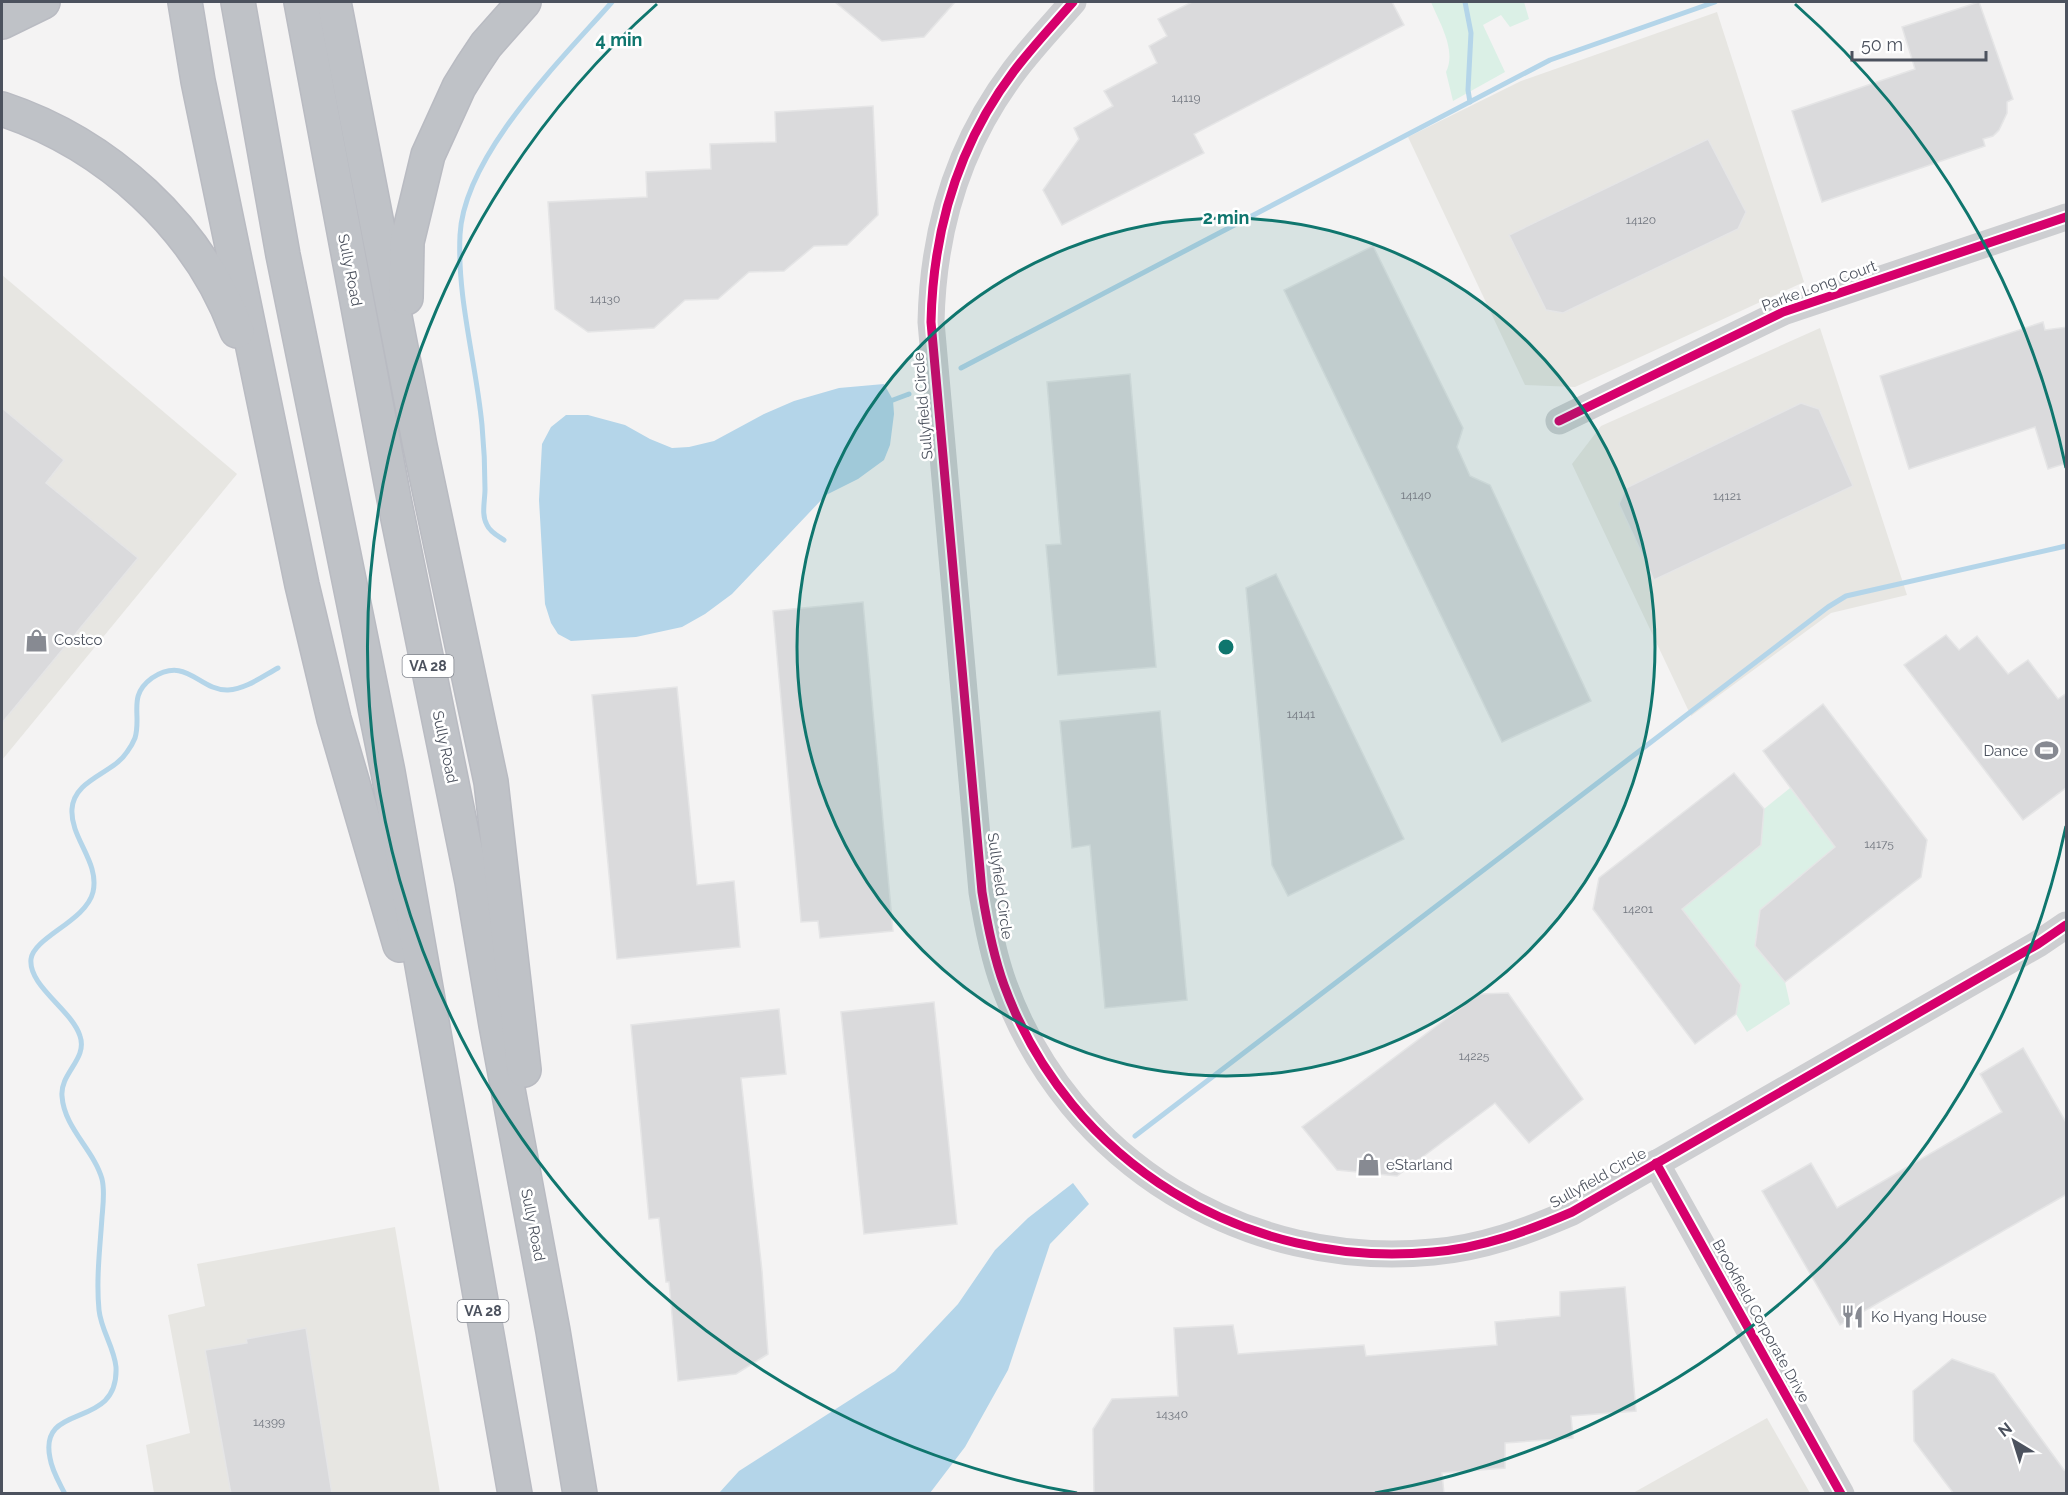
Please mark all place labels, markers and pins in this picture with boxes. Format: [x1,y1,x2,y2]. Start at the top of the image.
shop icon: Costco [23,627,49,653]
place label: Costco [54,631,103,649]
centre of rings [1216,637,1236,657]
sports icon: Dance [2033,738,2059,764]
place label: Dance [1983,742,2028,760]
shop icon: eStarland [1355,1152,1381,1178]
place label: eStarland [1386,1156,1453,1174]
restaurant icon: Ko Hyang House [1840,1304,1866,1330]
place label: Ko Hyang House [1871,1308,1987,1326]

